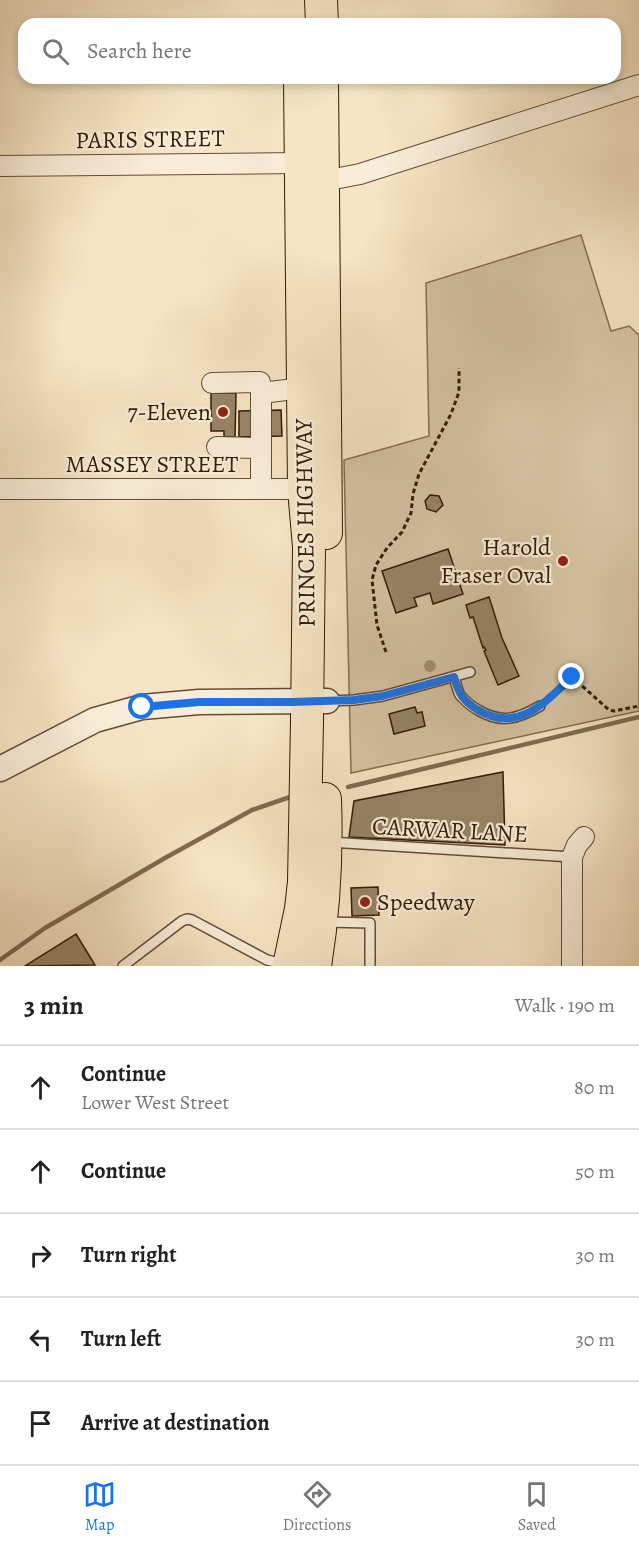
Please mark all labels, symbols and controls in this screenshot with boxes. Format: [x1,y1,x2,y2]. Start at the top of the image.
search box [18,18,621,84]
icon: search [39,35,72,68]
text: Search here [87,36,192,66]
street label: PARIS STREET [75,122,225,156]
place label: 7-Eleven [128,396,211,428]
marker: 7-Eleven [216,405,230,419]
street label: PRINCES HIGHWAY [287,417,323,628]
street label: MASSEY STREET [66,448,238,480]
place label: Harold Fraser Oval [441,531,551,591]
marker: Harold Fraser Oval [556,554,570,568]
route end [558,663,584,689]
route start [128,693,154,719]
street label: CARWAR LANE [371,810,529,850]
place label: Speedway [377,886,475,918]
marker: Speedway [358,895,372,909]
text: 3 min [24,988,84,1023]
text: Walk · 190 m [515,992,615,1019]
text: Continue [81,1059,166,1089]
icon: ahead [24,1071,57,1104]
text: 80 m [574,1074,615,1101]
text: Lower West Street [81,1089,229,1116]
icon: ahead [24,1155,57,1188]
text: Continue [81,1156,166,1186]
text: 50 m [575,1158,615,1185]
icon: right [24,1239,57,1272]
text: Turn right [81,1240,177,1270]
text: 30 m [575,1242,615,1269]
icon: left [24,1323,57,1356]
text: Turn left [81,1324,161,1354]
text: 30 m [575,1326,615,1353]
icon: arrive [24,1407,57,1440]
text: Arrive at destination [81,1408,270,1438]
tab: Map [83,1478,116,1536]
tab: Directions [283,1478,351,1536]
tab: Saved [518,1478,556,1536]

